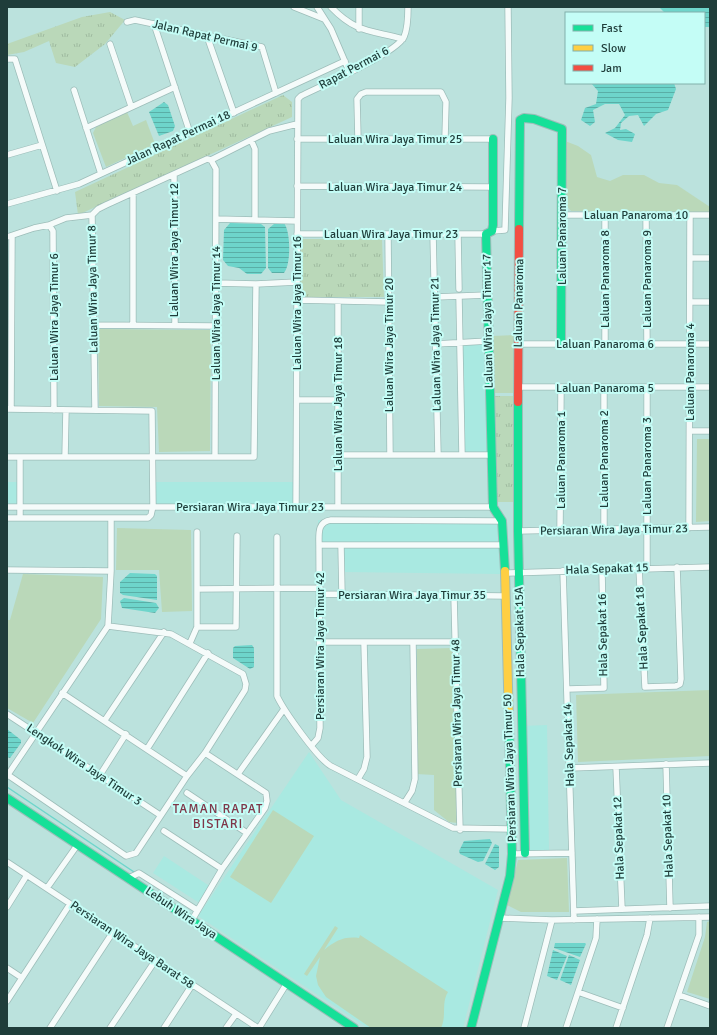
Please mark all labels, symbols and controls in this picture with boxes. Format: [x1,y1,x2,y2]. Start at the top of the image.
legend [565,12,705,84]
street label: Jalan Rapat Permai 9 [151,17,259,55]
text: Fast [601,21,622,36]
text: Slow [601,41,626,56]
street label: Rapat Permai 6 [316,43,392,93]
text: Jam [601,61,622,76]
street label: Jalan Rapat Permai 18 [123,107,233,169]
street label: Laluan Wira Jaya Timur 25 [328,132,462,147]
street label: Laluan Wira Jaya Timur 24 [328,180,463,195]
street label: Laluan Wira Jaya Timur 12 [167,183,182,317]
street label: Laluan Panaroma 7 [555,187,570,285]
street label: Laluan Panaroma 10 [584,208,688,223]
street label: Laluan Wira Jaya Timur 8 [84,225,102,353]
street label: Laluan Wira Jaya Timur 23 [324,227,458,242]
street label: Laluan Panaroma 8 [598,230,613,328]
street label: Laluan Panaroma 9 [640,230,655,328]
street label: Laluan Wira Jaya Timur 16 [290,236,305,370]
street label: Laluan Wira Jaya Timur 14 [209,245,224,380]
street label: Laluan Wira Jaya Timur 6 [47,253,62,381]
street label: Laluan Wira Jaya Timur 17 [479,254,497,388]
street label: Laluan Panaroma [511,258,527,348]
street label: Laluan Wira Jaya Timur 21 [427,277,445,411]
street label: Laluan Wira Jaya Timur 20 [382,278,397,412]
street label: Laluan Panaroma 4 [683,323,698,421]
street label: Laluan Wira Jaya Timur 18 [331,337,346,471]
street label: Laluan Panaroma 6 [556,337,654,352]
street label: Laluan Panaroma 5 [556,381,654,396]
street label: Laluan Panaroma 2 [597,410,612,508]
street label: Laluan Panaroma 1 [554,411,569,509]
street label: Laluan Panaroma 3 [640,417,655,515]
street label: Persiaran Wira Jaya Timur 23 [176,500,324,515]
street label: Persiaran Wira Jaya Timur 23 [540,521,688,539]
street label: Hala Sepakat 15 [565,560,649,578]
street label: Persiaran Wira Jaya Timur 42 [313,572,328,720]
street label: Hala Sepakat 15A [512,586,528,677]
street label: Hala Sepakat 18 [632,586,652,670]
street label: Persiaran Wira Jaya Timur 35 [338,588,486,603]
street label: Hala Sepakat 16 [595,593,611,677]
street label: Persiaran Wira Jaya Timur 48 [448,639,466,787]
street label: Persiaran Wira Jaya Timur 50 [500,694,520,842]
street label: Hala Sepakat 14 [560,703,578,787]
street label: Lengkok Wira Jaya Timur 3 [23,721,145,809]
street label: Hala Sepakat 10 [659,794,677,878]
street label: Hala Sepakat 12 [610,796,628,880]
district label: TAMAN RAPAT BISTARI [173,801,263,832]
street label: Lebuh Wira Jaya [142,884,220,942]
street label: Persiaran Wira Jaya Barat 58 [67,898,197,992]

